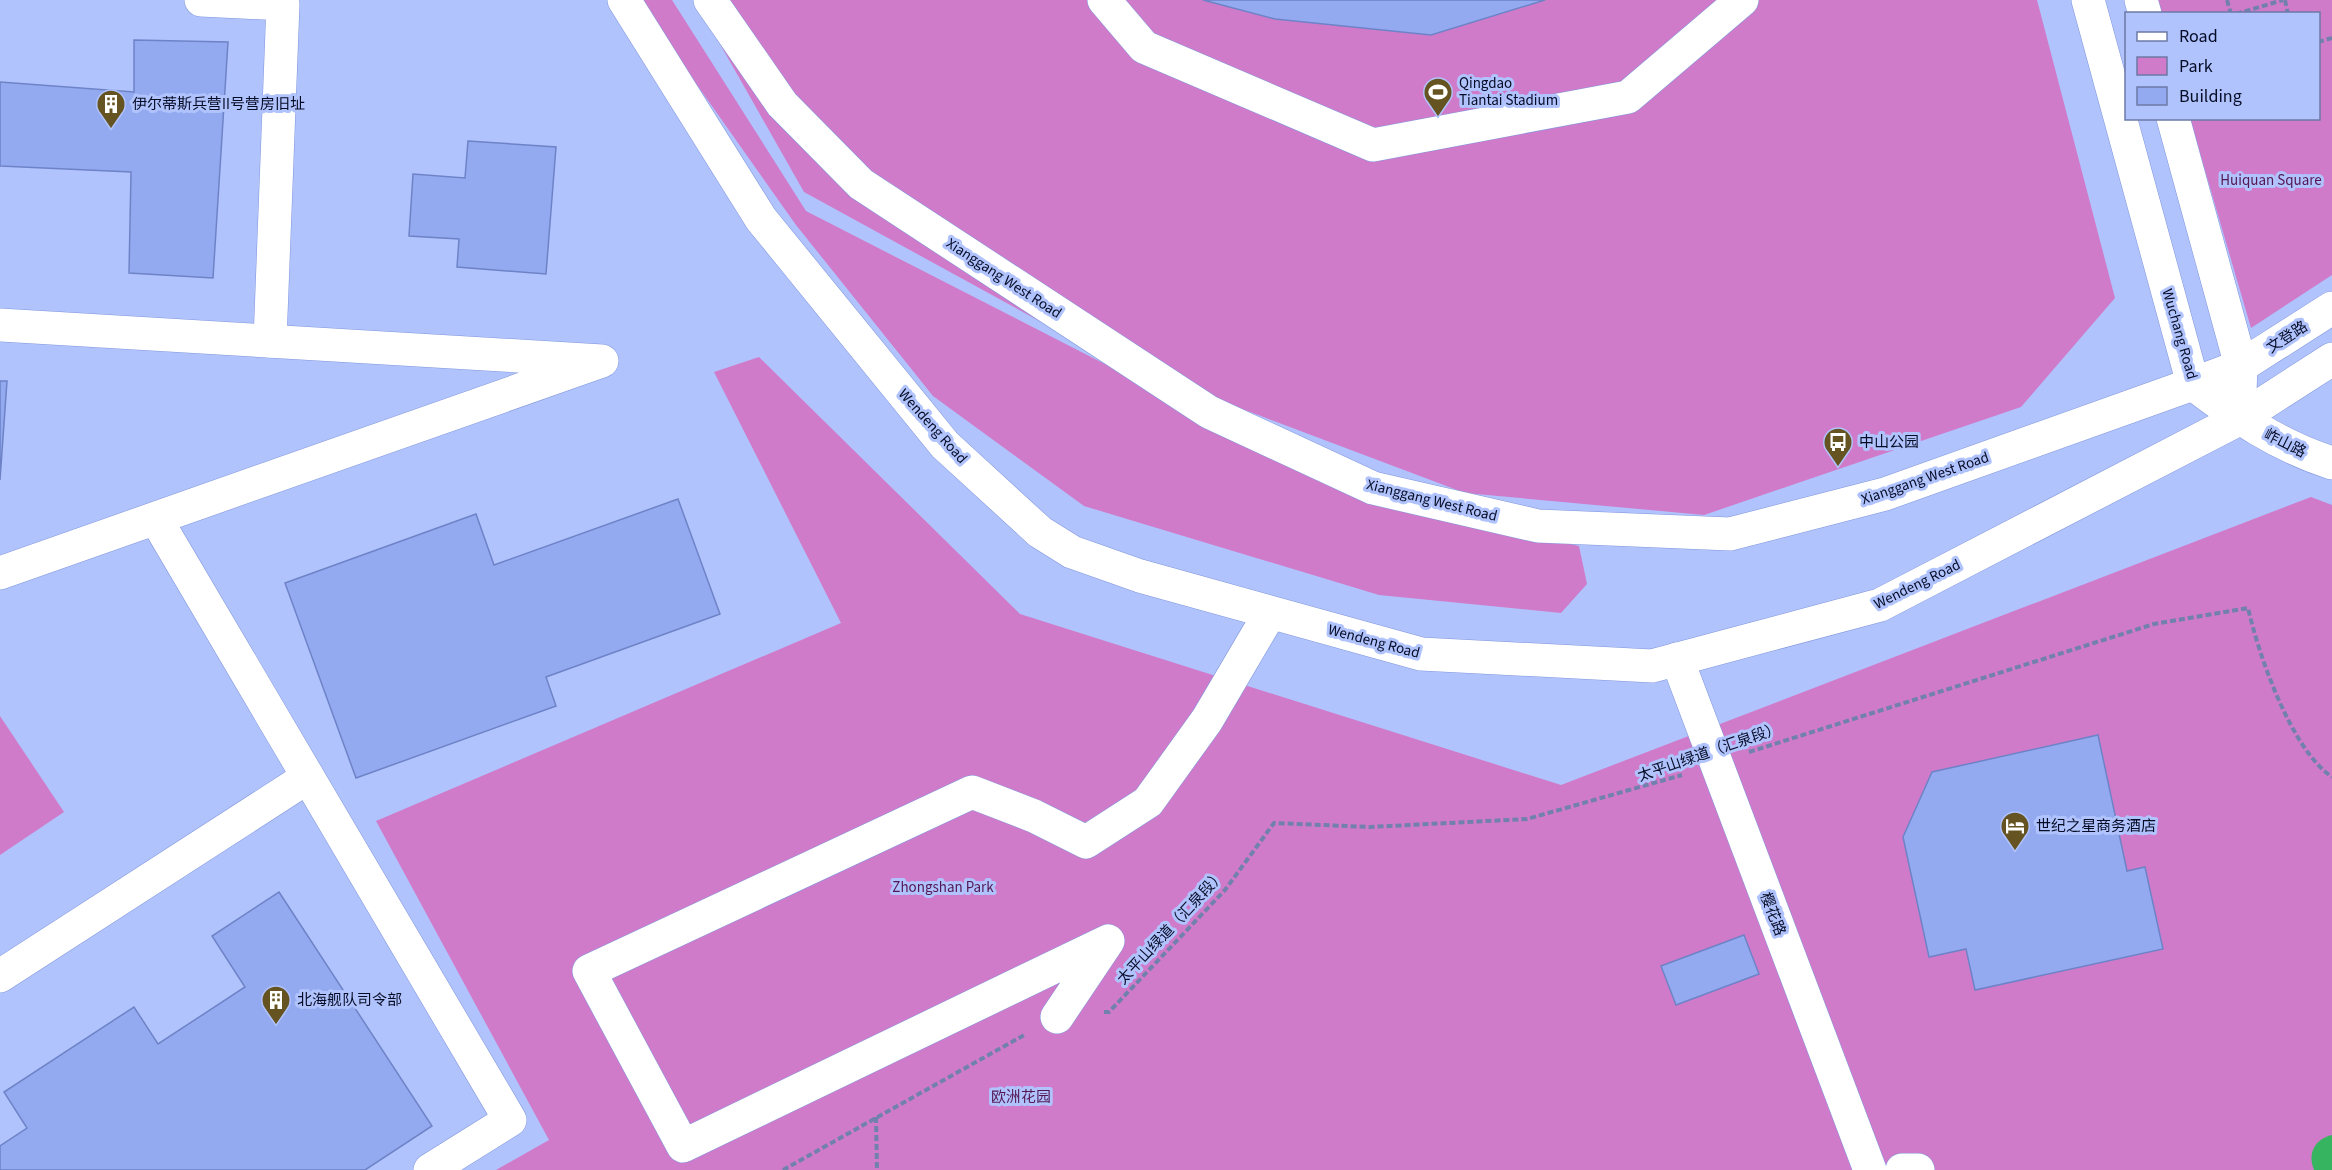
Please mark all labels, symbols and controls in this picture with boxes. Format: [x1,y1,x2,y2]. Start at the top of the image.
legend [2125,12,2320,120]
text: Road [2179,24,2218,49]
text: Park [2179,54,2213,79]
place label: Qingdao Tiantai Stadium [1459,73,1558,111]
sports icon: Qingdao Tiantai Stadium [1422,76,1454,118]
text: Building [2179,84,2242,109]
building icon: 伊尔蒂斯兵营II号营房旧址 [95,88,127,130]
place label: 伊尔蒂斯兵营II号营房旧址 [132,94,305,115]
park label: Huiquan Square [2220,170,2322,191]
street label: Xianggang West Road [942,233,1066,324]
street label: Wuchang Road [2157,286,2202,382]
street label: 文登路 [2263,316,2312,358]
street label: Wendeng Road [893,384,972,468]
street label: 岞山路 [2260,424,2310,463]
bus stop icon: 中山公园 [1822,426,1854,468]
place label: 中山公园 [1859,432,1919,453]
street label: Xianggang West Road [1858,447,1992,510]
street label: Xianggang West Road [1364,474,1499,527]
street label: Wendeng Road [1870,554,1964,615]
street label: Wendeng Road [1326,619,1422,664]
street label: 太平山绿道（汇泉段） [1635,718,1784,787]
hotel icon: 世纪之星商务酒店 [1999,810,2031,852]
place label: 世纪之星商务酒店 [2036,816,2156,837]
street label: 太平山绿道（汇泉段） [1113,865,1230,989]
park label: Zhongshan Park [892,877,994,898]
street label: 樱花路 [1755,889,1790,939]
building icon: 北海舰队司令部 [260,984,292,1026]
place label: 北海舰队司令部 [297,990,402,1011]
park label: 欧洲花园 [991,1087,1051,1108]

